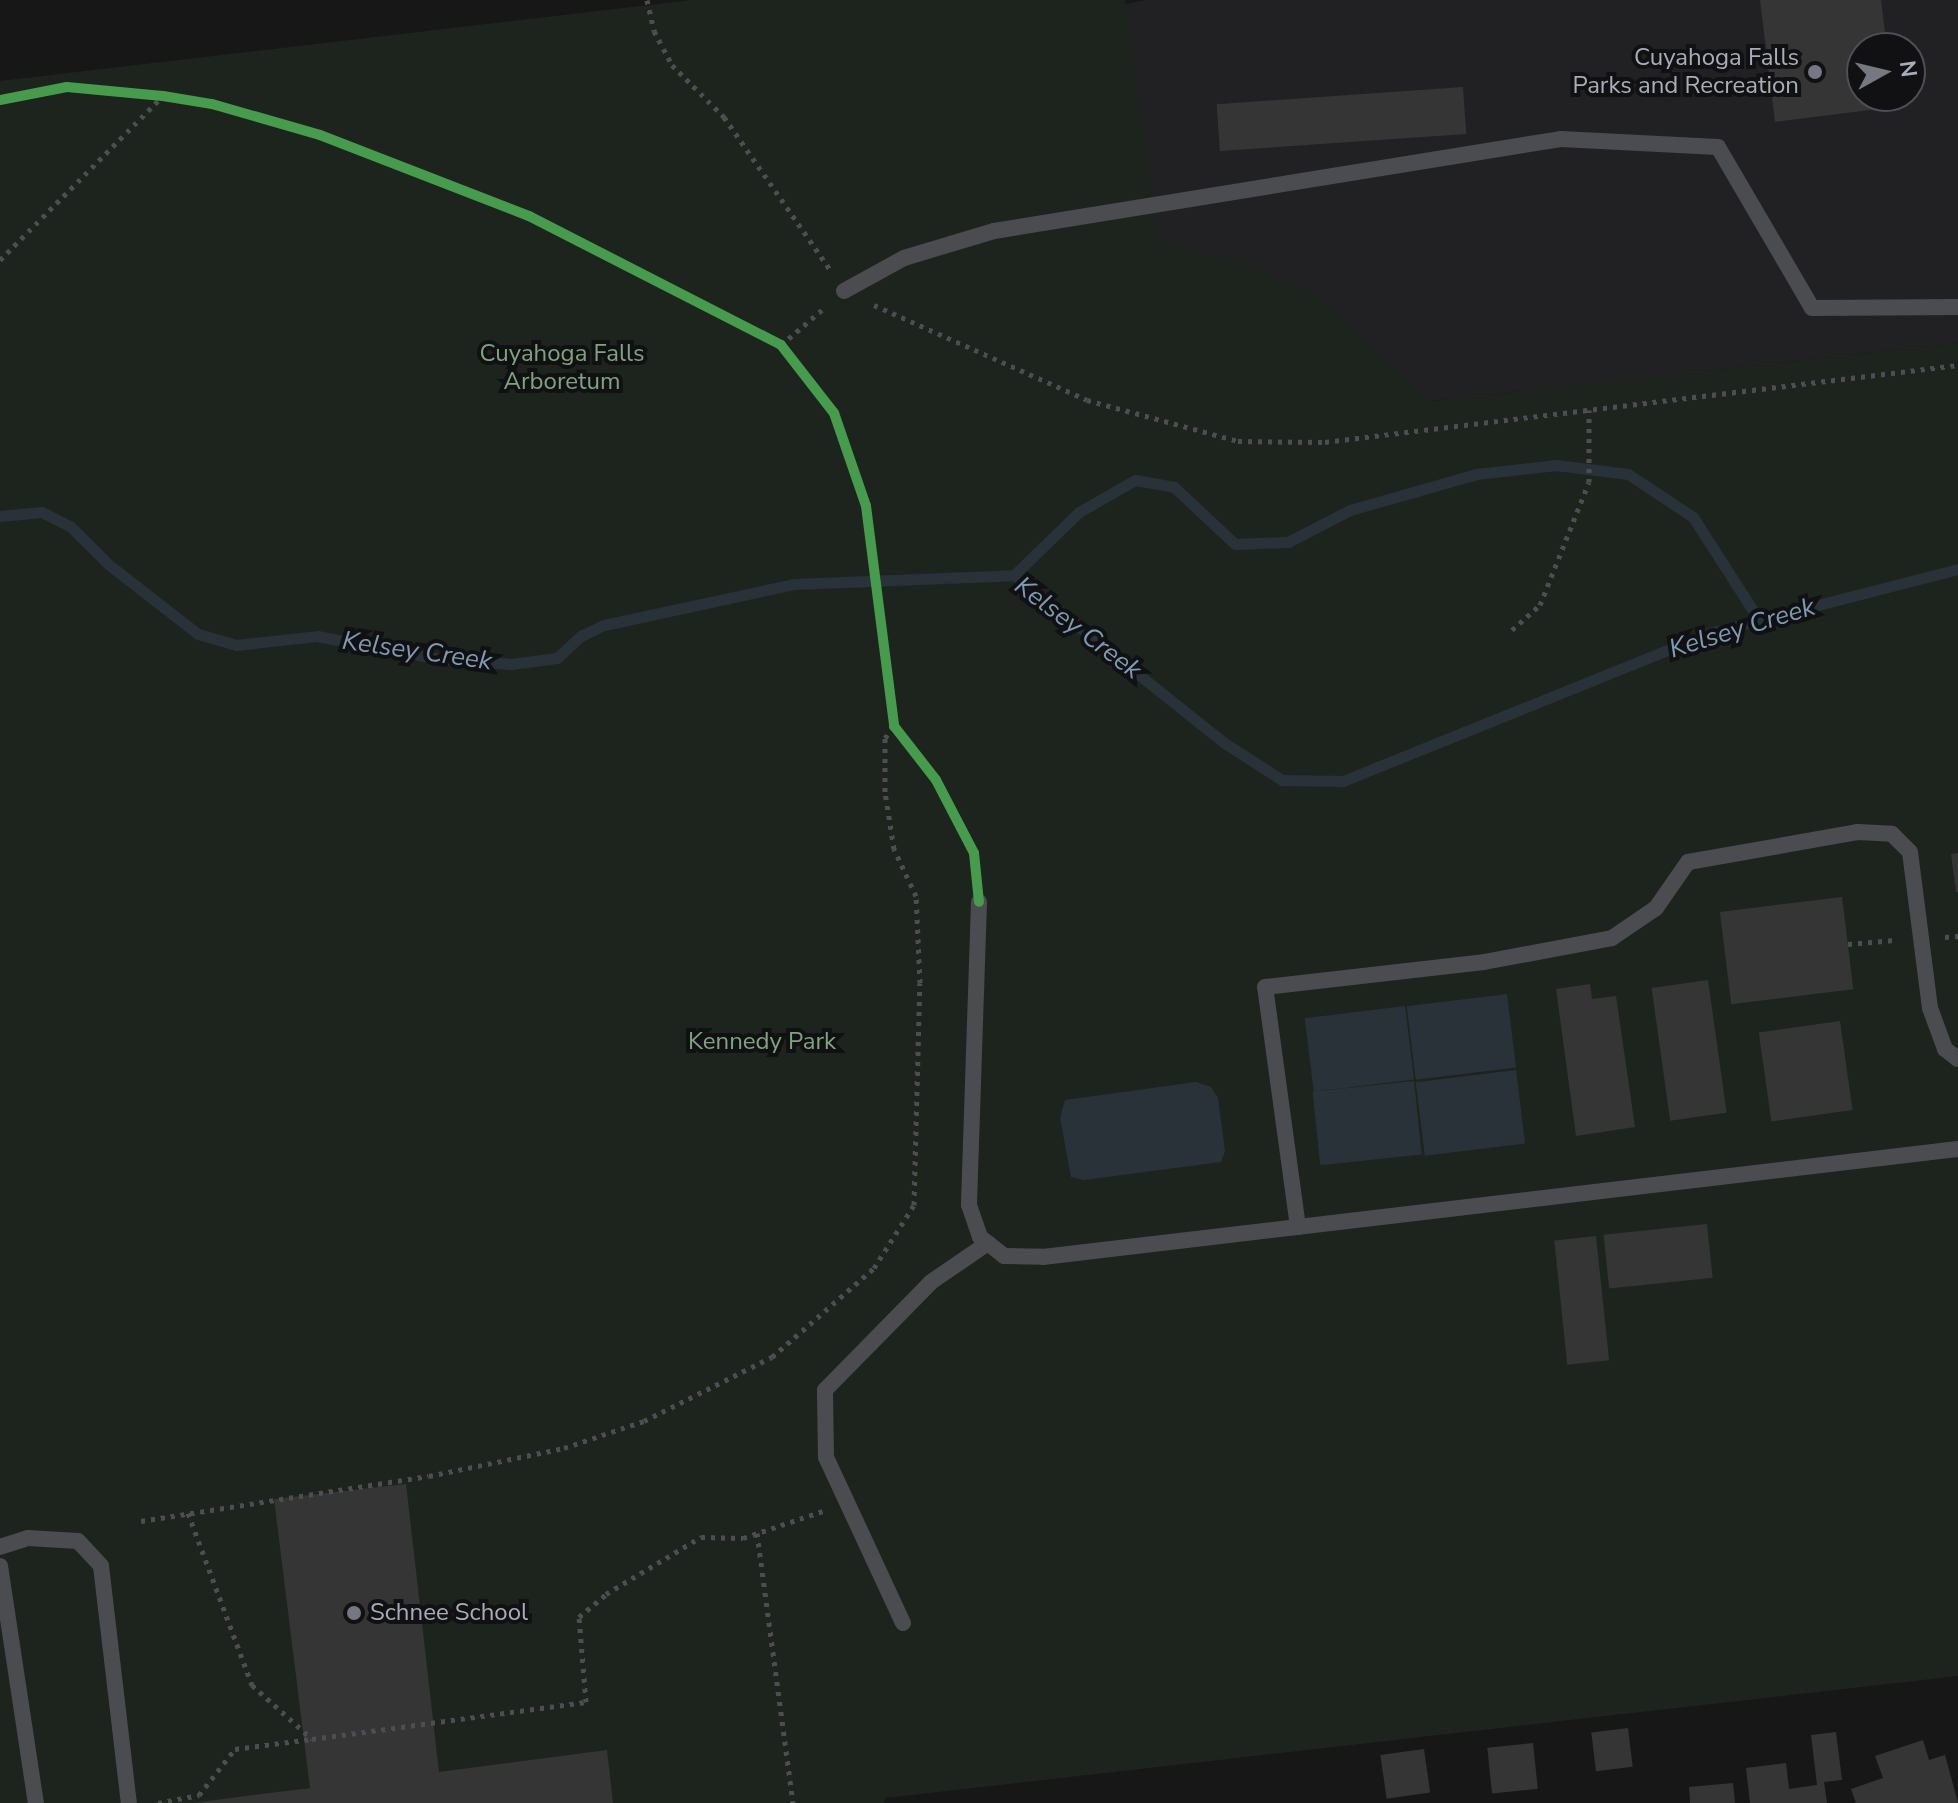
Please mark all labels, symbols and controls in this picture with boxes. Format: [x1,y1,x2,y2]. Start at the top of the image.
north arrow [1846,32,1926,112]
place label: Cuyahoga Falls Parks and Recreation [1573,44,1799,100]
text: N [1892,59,1924,79]
marker: Cuyahoga Falls Parks and Recreation [1806,63,1824,81]
park label: Cuyahoga Falls Arboretum [479,340,645,396]
water label: Kelsey Creek [1008,570,1148,686]
water label: Kelsey Creek [1665,591,1819,665]
water label: Kelsey Creek [340,625,494,677]
park label: Kennedy Park [688,1028,836,1056]
place label: Schnee School [370,1599,528,1627]
marker: Schnee School [345,1604,363,1622]

